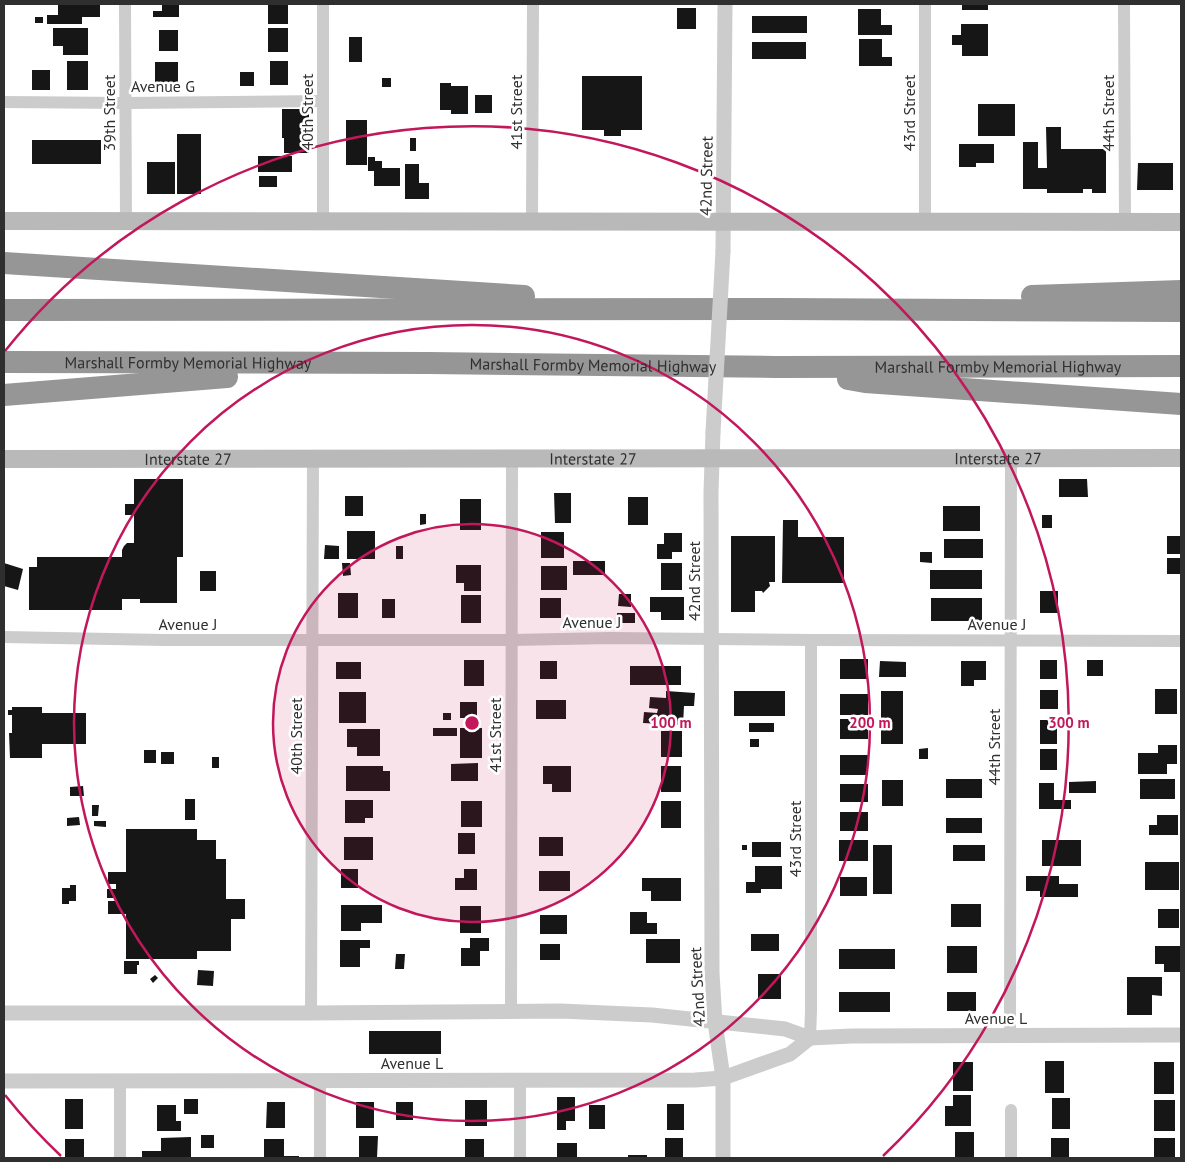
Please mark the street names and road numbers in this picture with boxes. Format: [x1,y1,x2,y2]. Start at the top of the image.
street label: 40th Street [297,73,317,150]
street label: 39th Street [99,74,119,151]
street label: 41st Street [506,74,526,149]
street label: 43rd Street [899,74,919,151]
street label: 44th Street [1098,74,1118,151]
street label: Avenue G [131,76,195,96]
street label: 42nd Street [695,135,717,216]
street label: Marshall Formby Memorial Highway [65,352,312,373]
street label: Marshall Formby Memorial Highway [470,353,717,376]
street label: Marshall Formby Memorial Highway [875,356,1122,377]
street label: Interstate 27 [549,448,637,469]
street label: Interstate 27 [954,448,1042,468]
street label: Interstate 27 [144,449,232,469]
street label: 42nd Street [684,540,704,621]
street label: Avenue J [563,612,621,632]
street label: Avenue J [159,614,217,634]
street label: Avenue J [968,614,1026,634]
street label: 40th Street [286,697,306,774]
street label: 41st Street [485,697,505,772]
street label: 44th Street [984,708,1004,785]
street label: 43rd Street [785,800,805,877]
street label: 42nd Street [685,946,709,1027]
street label: Avenue L [965,1008,1027,1028]
street label: Avenue L [381,1053,443,1073]

